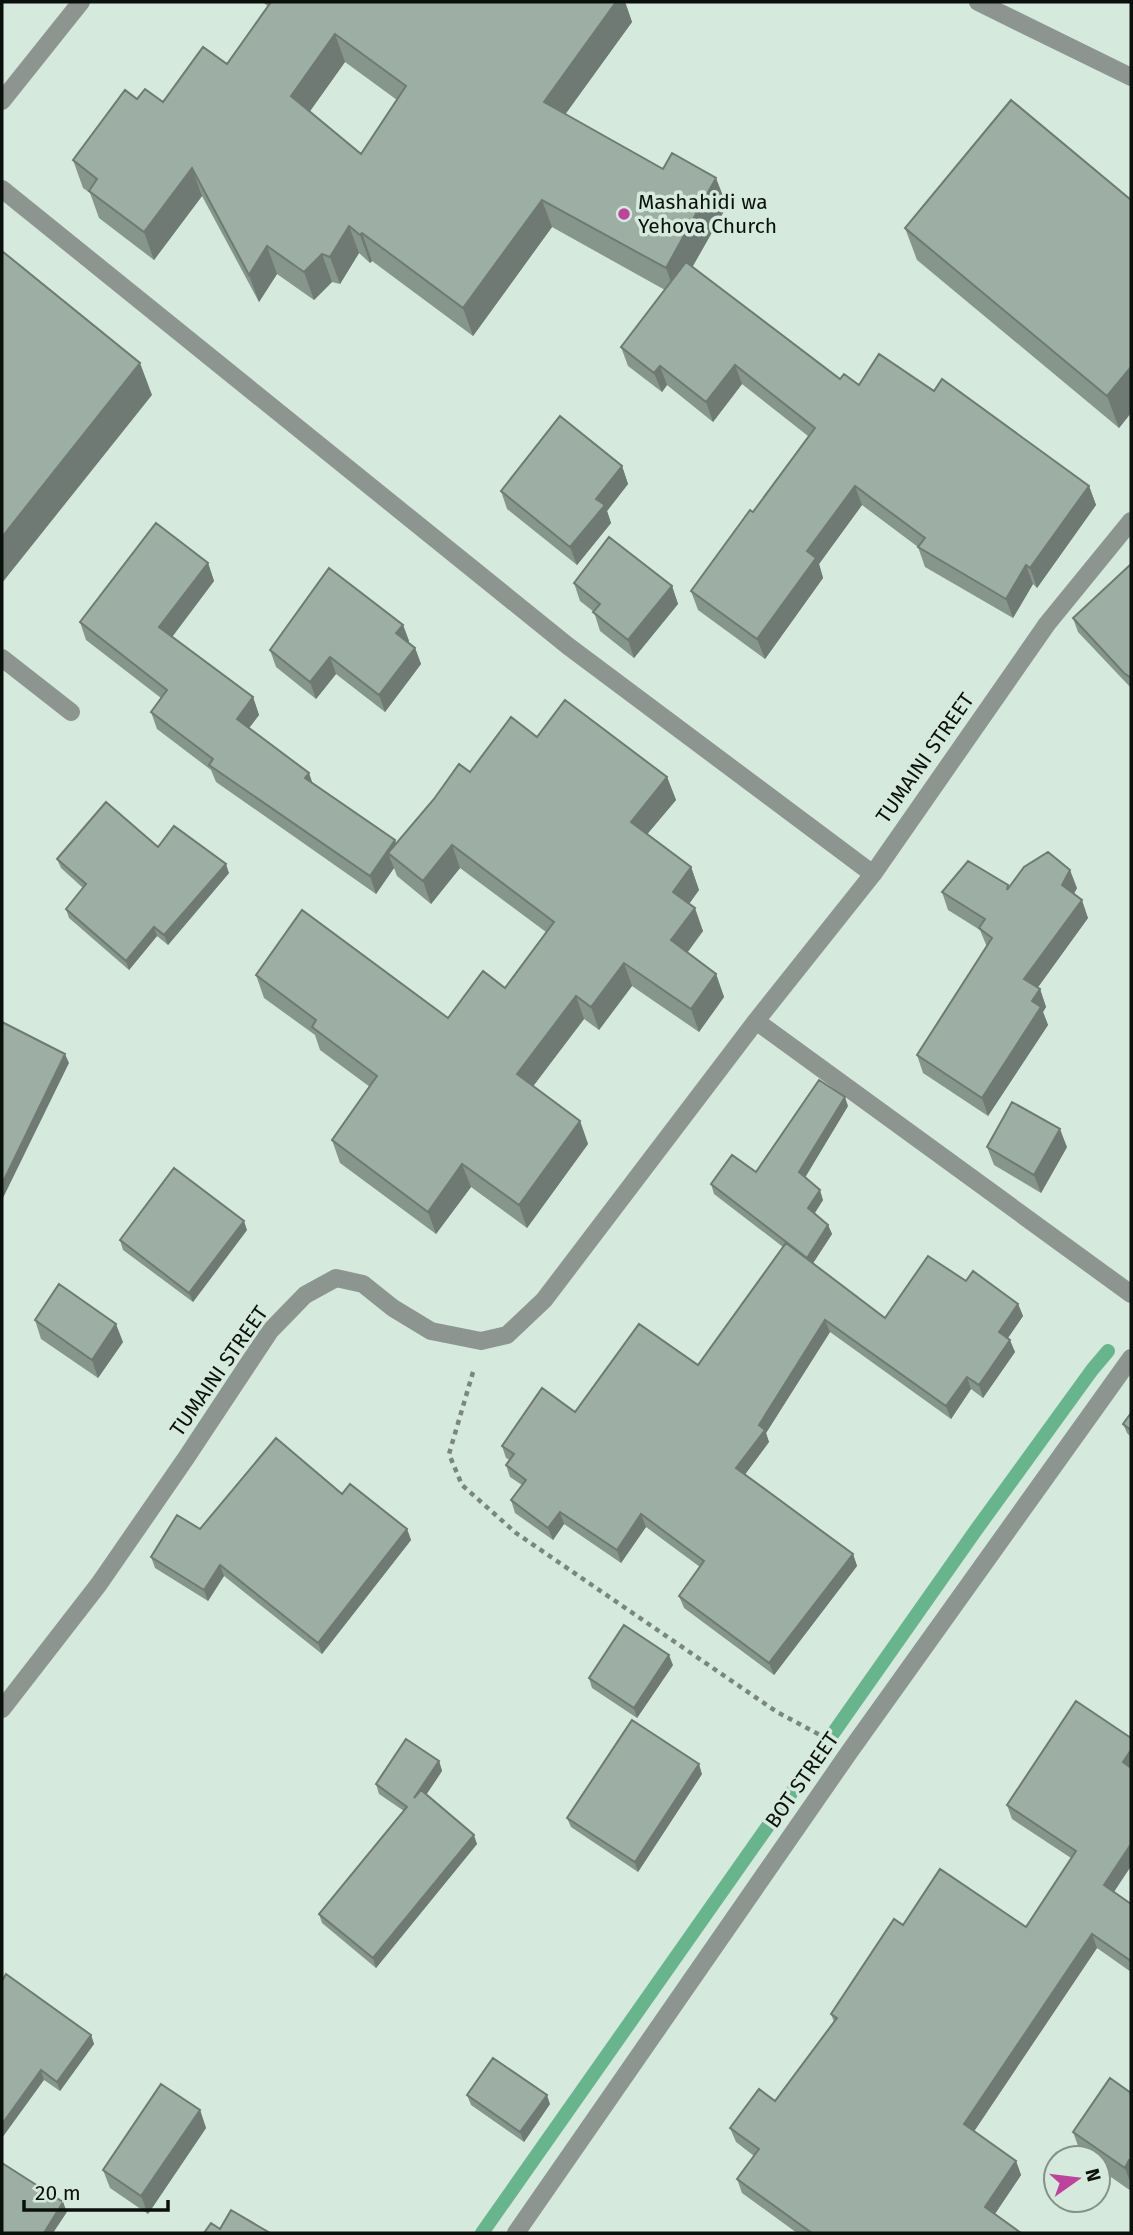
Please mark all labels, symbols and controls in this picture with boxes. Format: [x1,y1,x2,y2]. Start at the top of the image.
place label: Mashahidi wa Yehova Church [638,189,777,239]
marker: Mashahidi wa Yehova Church [616,206,632,222]
street label: TUMAINI STREET [870,688,980,828]
street label: TUMAINI STREET [164,1301,274,1441]
street label: BOT STREET [760,1727,845,1833]
north arrow [1042,2144,1112,2214]
text: N [1080,2166,1106,2184]
scale bar [24,2168,168,2212]
text: 20 m [35,2180,81,2206]

